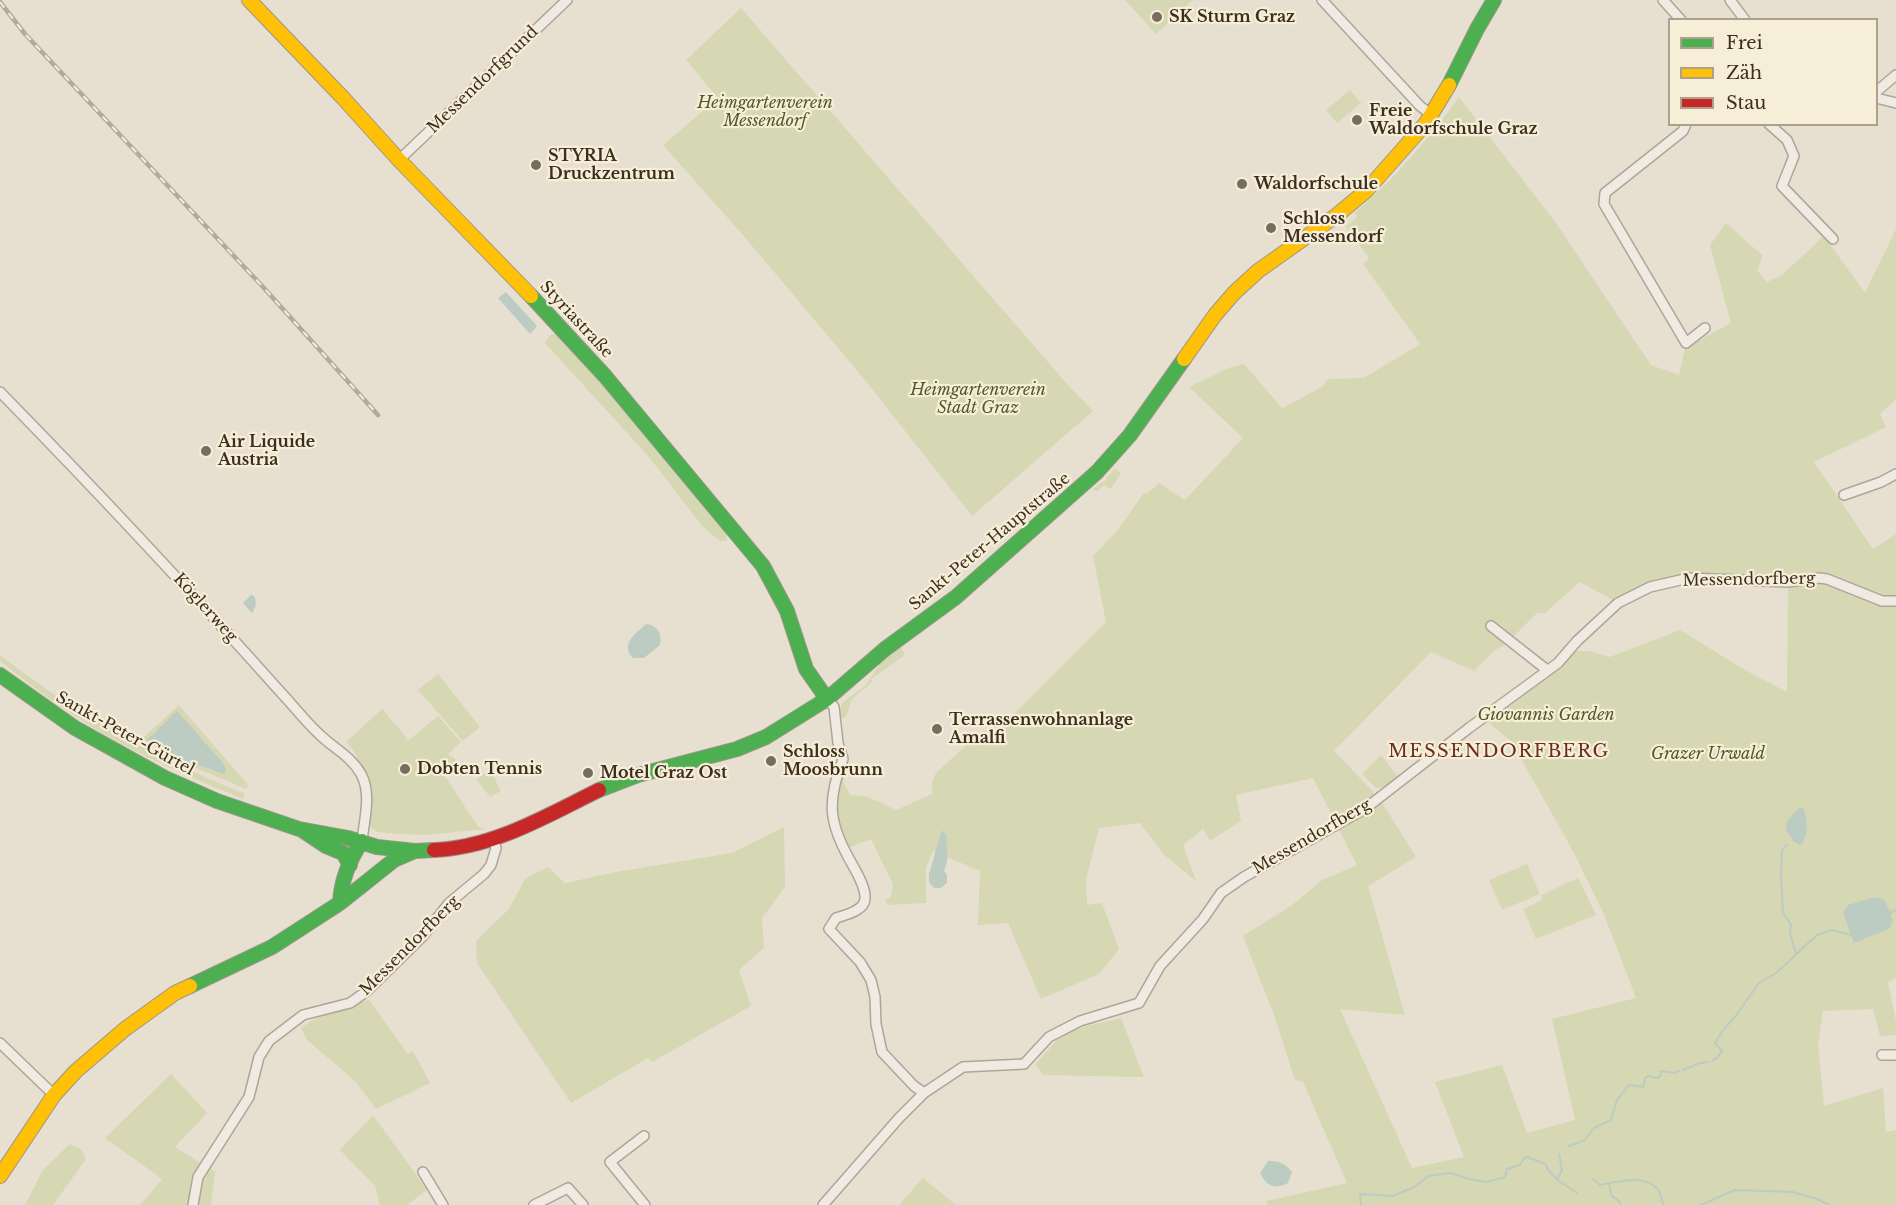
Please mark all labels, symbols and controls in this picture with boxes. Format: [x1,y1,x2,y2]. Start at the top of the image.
place label: SK Sturm Graz [1169,7,1295,27]
marker: SK Sturm Graz [1150,10,1164,24]
legend [1668,18,1878,126]
street label: Messendorfgrund [424,22,542,138]
text: Frei [1726,32,1763,54]
text: Zäh [1726,62,1762,84]
text: Stau [1726,92,1766,114]
park label: Heimgartenverein Messendorf [697,93,833,131]
place label: Freie Waldorfschule Graz [1369,101,1538,139]
marker: Freie Waldorfschule Graz [1350,113,1364,127]
place label: STYRIA Druckzentrum [548,146,675,184]
marker: STYRIA Druckzentrum [529,158,543,172]
place label: Waldorfschule [1254,174,1378,194]
marker: Waldorfschule [1235,177,1249,191]
place label: Schloss Messendorf [1283,209,1383,247]
marker: Schloss Messendorf [1264,221,1278,235]
street label: Styriastraße [535,277,617,363]
park label: Heimgartenverein Stadt Graz [910,380,1046,418]
place label: Air Liquide Austria [218,432,315,470]
marker: Air Liquide Austria [199,444,213,458]
street label: Sankt-Peter-Hauptstraße [906,469,1074,615]
street label: Messendorfberg [1682,569,1816,591]
street label: Köglerweg [169,570,241,646]
street label: Sankt-Peter-Gürtel [52,688,198,780]
park label: Giovannis Garden [1477,705,1615,725]
place label: Terrassenwohnanlage Amalfi [949,710,1133,748]
marker: Terrassenwohnanlage Amalfi [930,722,944,736]
district label: MESSENDORFBERG [1388,741,1610,763]
place label: Schloss Moosbrunn [783,742,883,780]
park label: Grazer Urwald [1651,744,1765,764]
marker: Schloss Moosbrunn [764,754,778,768]
place label: Dobten Tennis [417,759,542,779]
marker: Dobten Tennis [398,762,412,776]
place label: Motel Graz Ost [600,763,727,783]
marker: Motel Graz Ost [581,766,595,780]
street label: Messendorfberg [1249,795,1375,879]
street label: Messendorfberg [356,892,464,1000]

